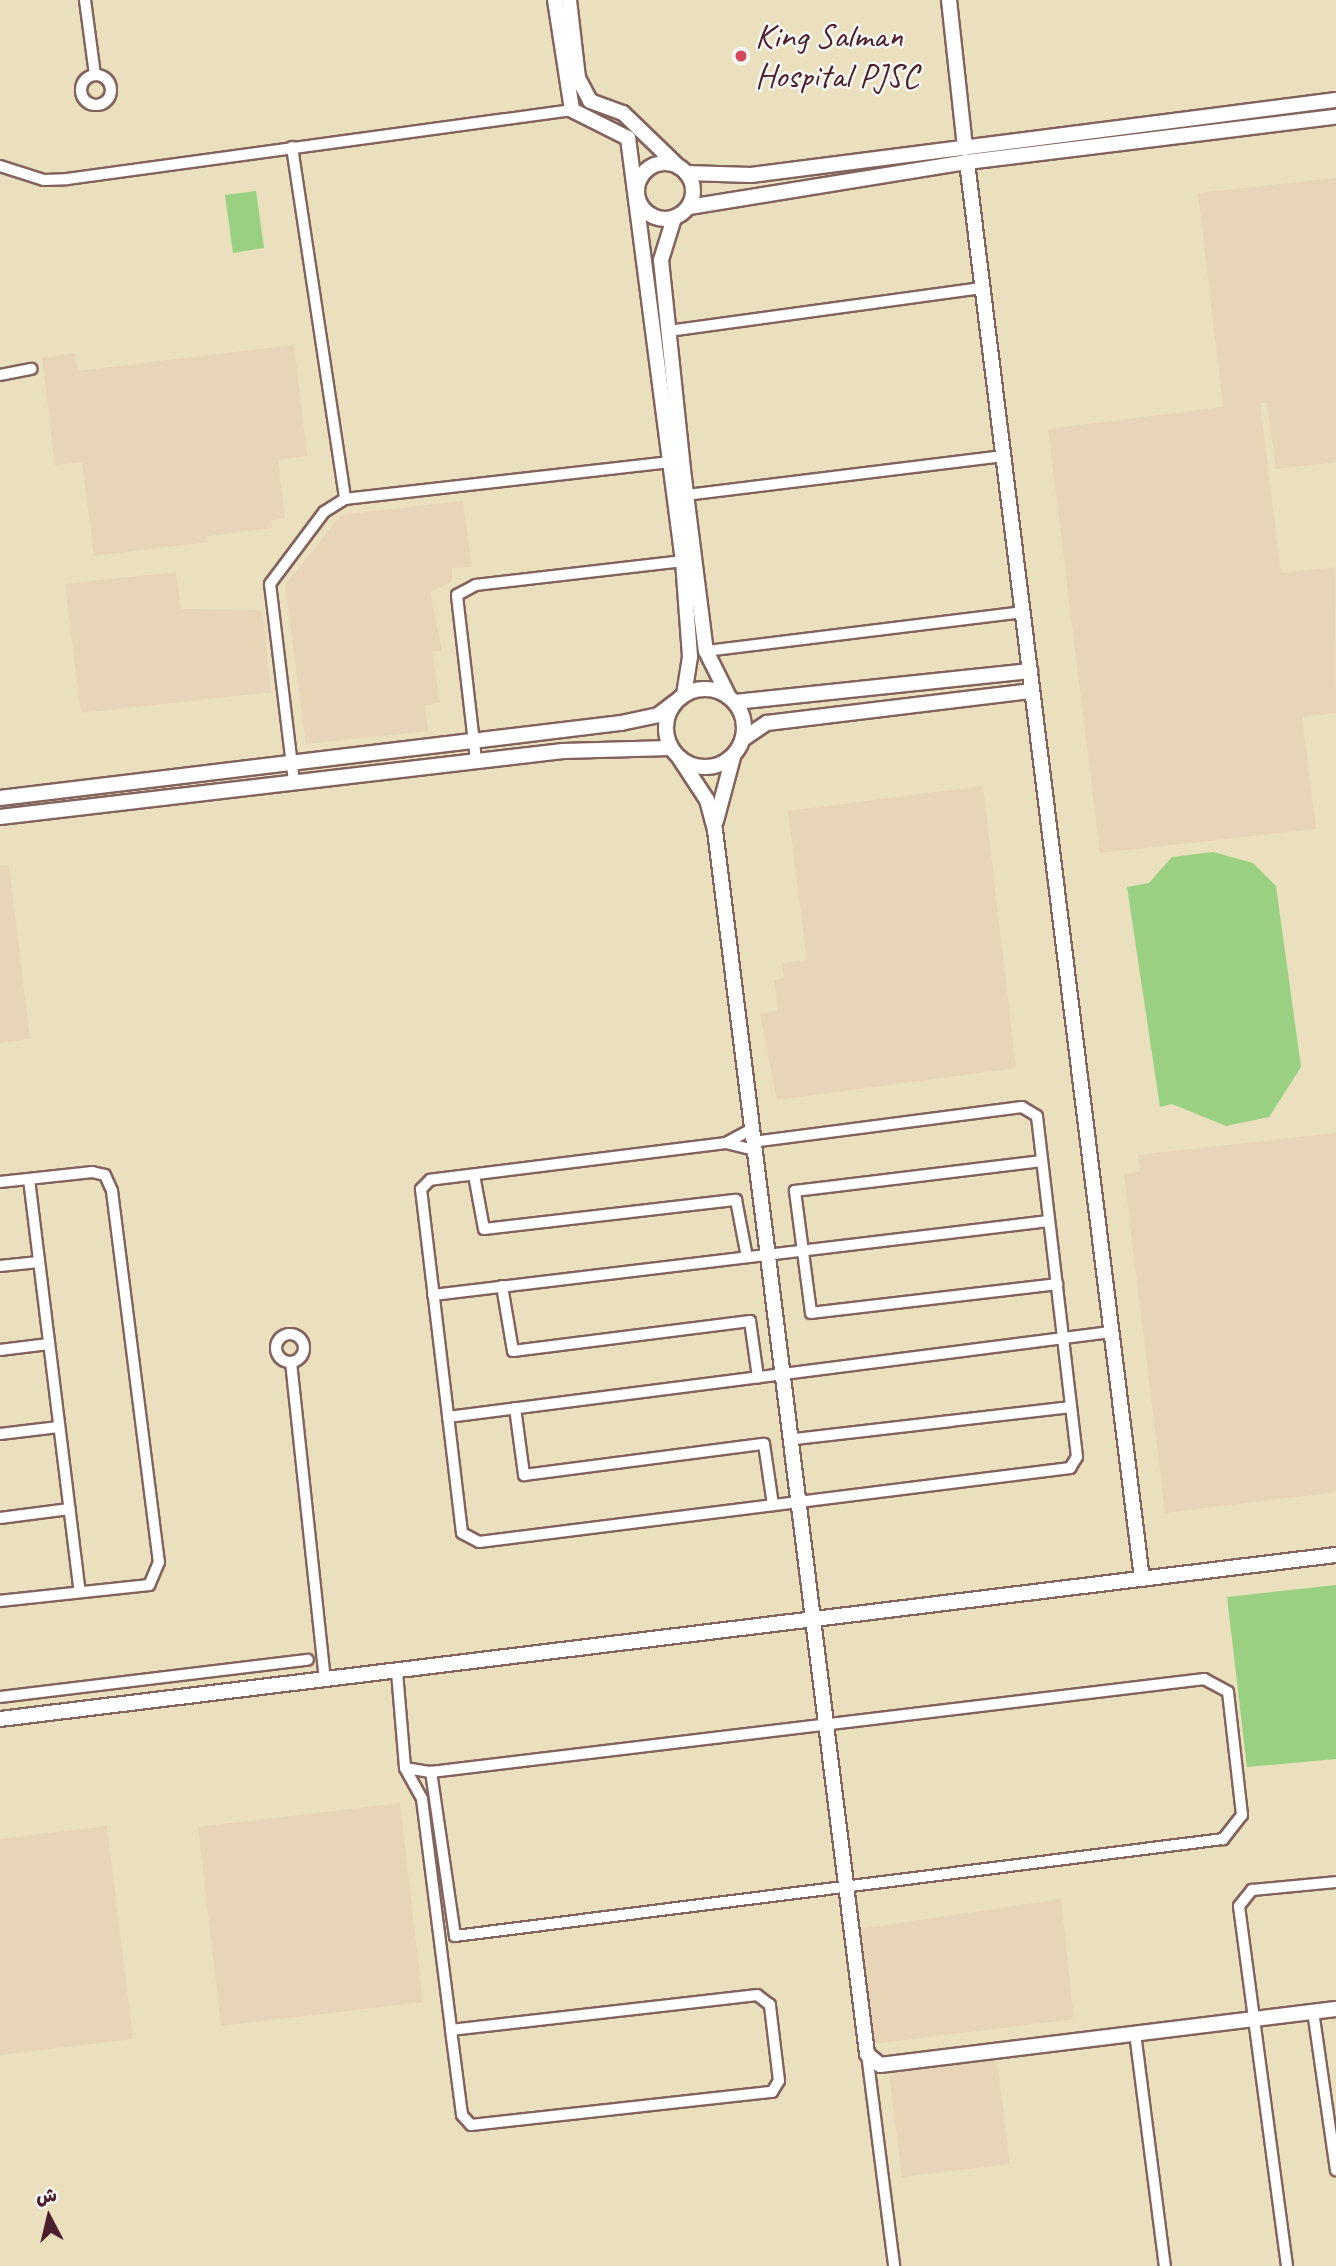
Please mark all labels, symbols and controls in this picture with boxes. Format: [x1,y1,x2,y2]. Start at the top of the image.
place label: King Salman Hospital PJSC [755,15,919,97]
marker: King Salman Hospital PJSC [733,48,749,64]
north arrow [14,2182,84,2252]
text: ش [35,2183,58,2209]

